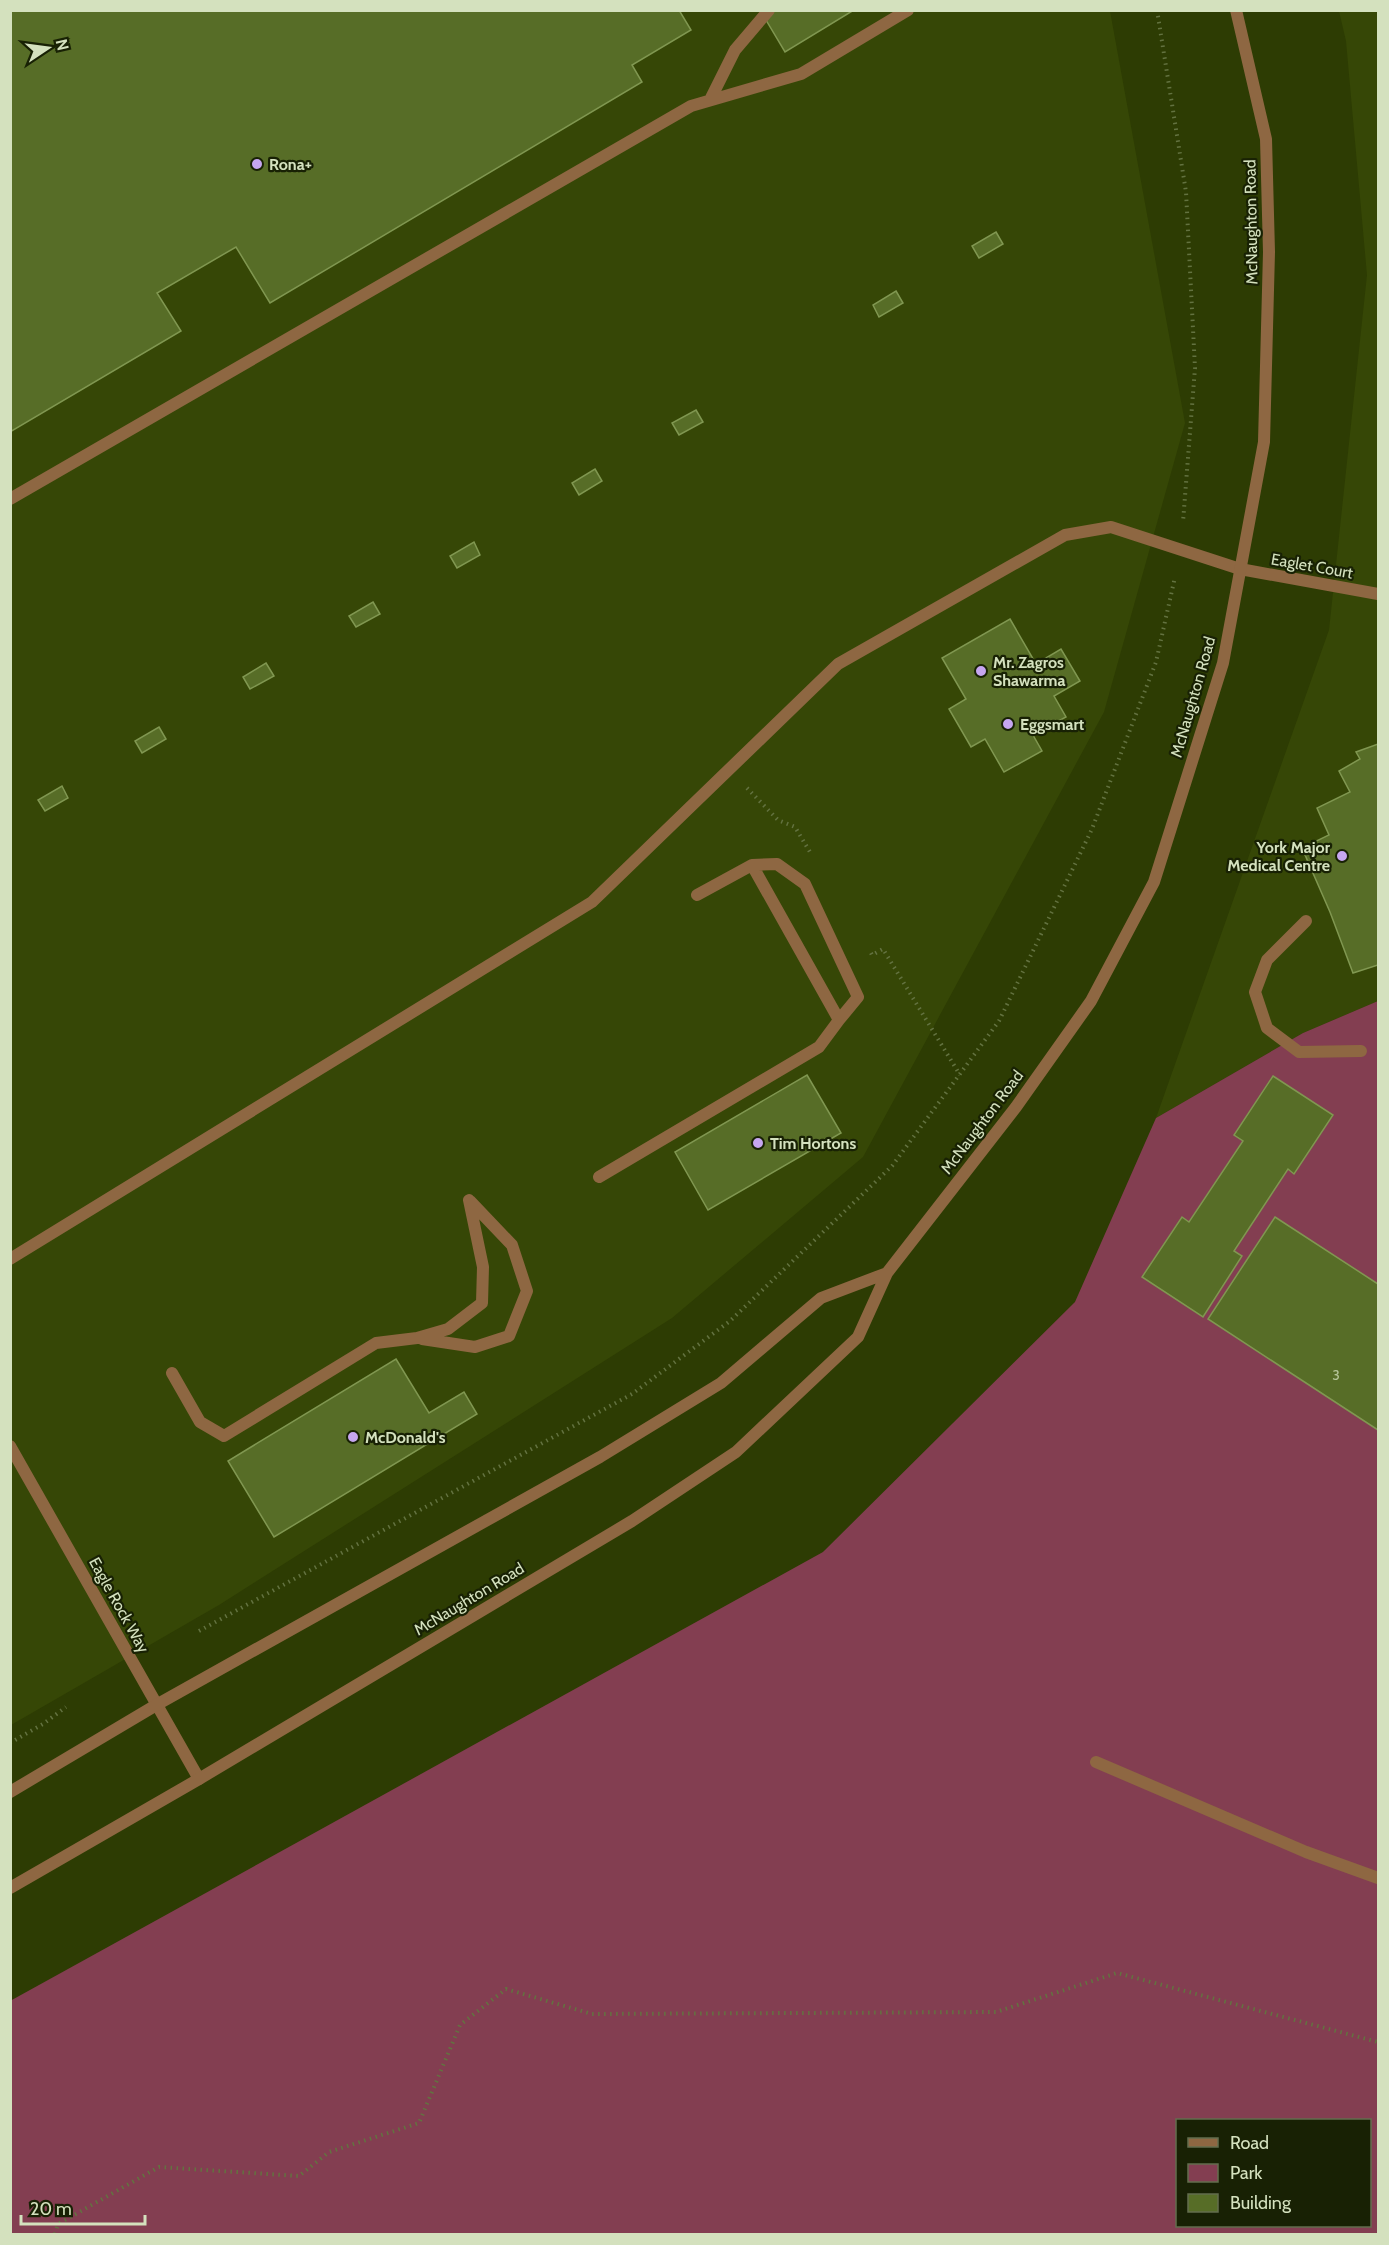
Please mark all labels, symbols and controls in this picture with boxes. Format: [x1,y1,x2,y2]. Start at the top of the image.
north arrow [18,18,78,78]
text: N [52,37,73,52]
place label: Rona+ [269,155,312,174]
marker: Rona+ [250,157,264,171]
street label: McNaughton Road [1240,159,1262,285]
street label: Eaglet Court [1270,549,1355,583]
street label: McNaughton Road [1167,634,1219,760]
place label: Mr. Zagros Shawarma [993,653,1065,690]
marker: Mr. Zagros Shawarma [974,664,988,678]
place label: Eggsmart [1020,715,1085,734]
marker: Eggsmart [1001,717,1015,731]
place label: York Major Medical Centre [1227,838,1331,875]
marker: York Major Medical Centre [1335,849,1349,863]
street label: McNaughton Road [937,1066,1027,1178]
place label: Tim Hortons [770,1134,856,1153]
marker: Tim Hortons [751,1136,765,1150]
house number: 3 [1332,1366,1340,1384]
place label: McDonald's [365,1428,446,1447]
marker: McDonald's [346,1430,360,1444]
street label: Eagle Rock Way [85,1554,153,1656]
street label: McNaughton Road [411,1559,527,1639]
legend [1176,2119,1371,2227]
text: Road [1230,2132,1269,2154]
text: Park [1230,2162,1263,2184]
scale bar [21,2188,146,2226]
text: Building [1230,2192,1292,2214]
text: 20 m [30,2198,72,2220]

